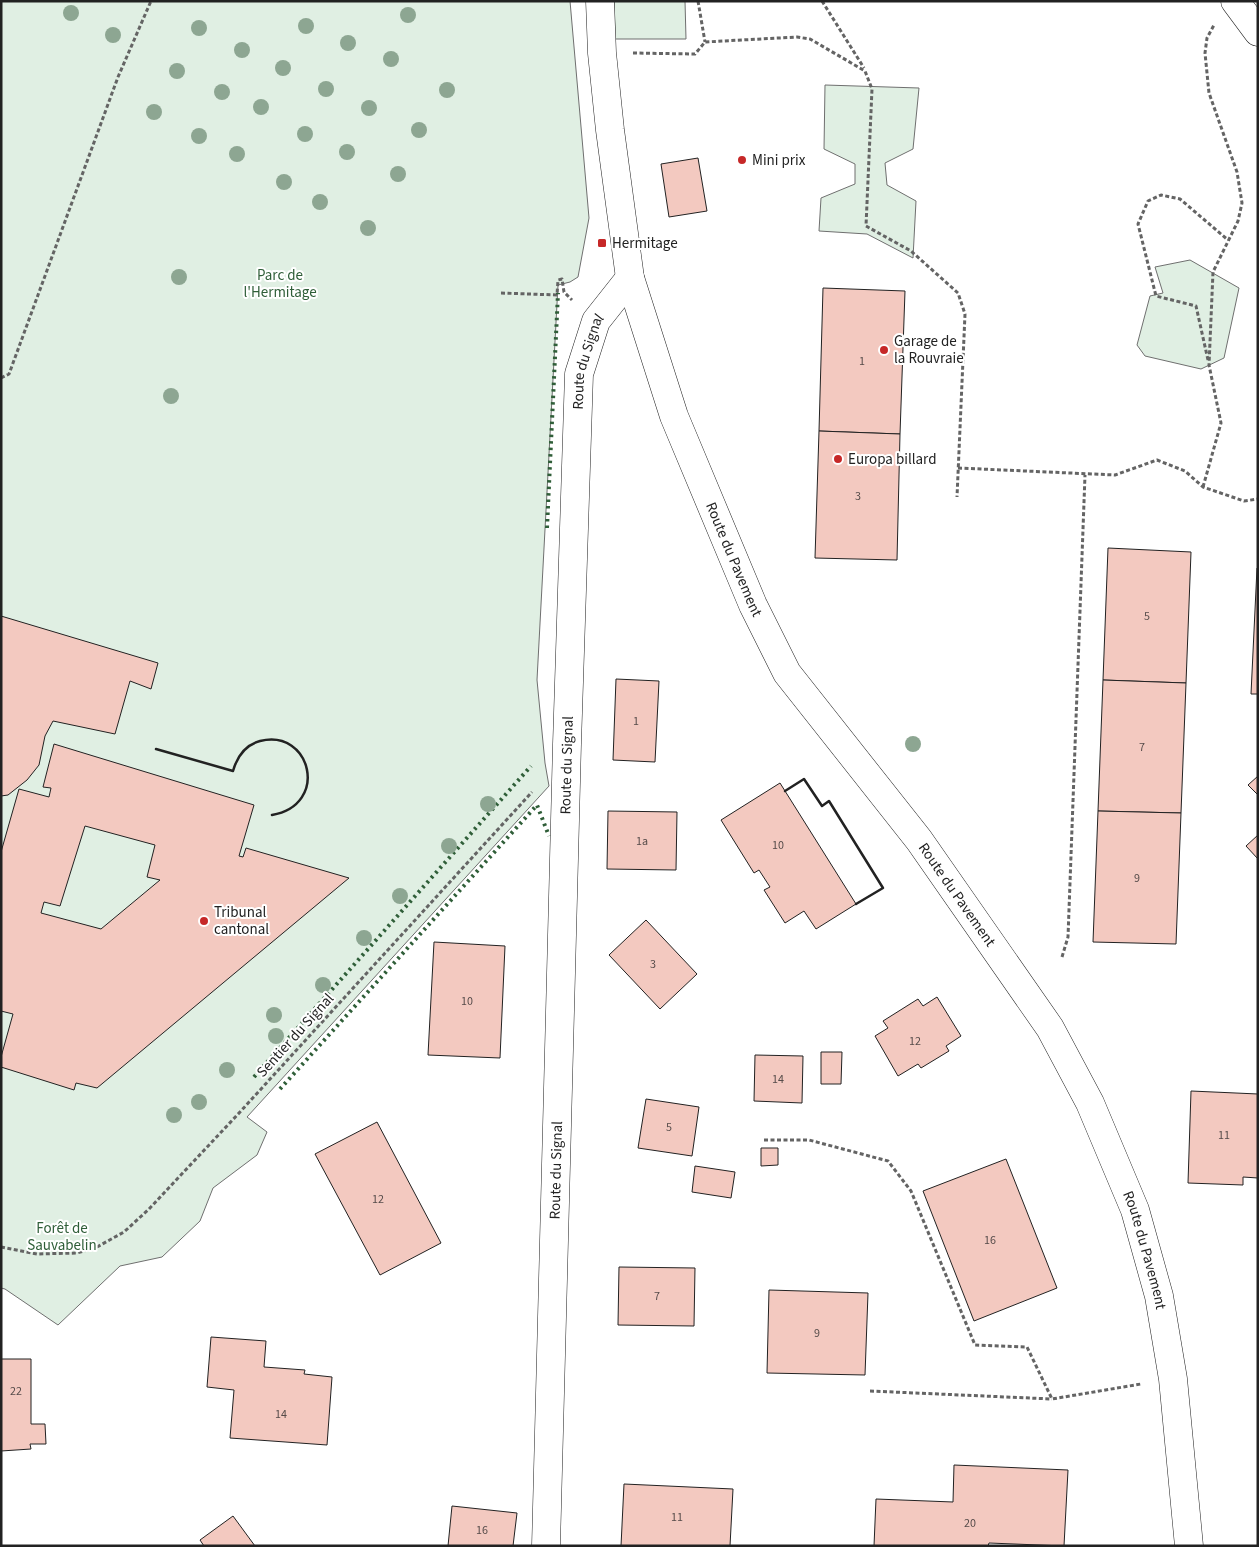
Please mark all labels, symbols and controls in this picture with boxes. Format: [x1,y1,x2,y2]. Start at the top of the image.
place label: Mini prix [752,150,806,171]
marker: Mini prix [736,154,748,166]
place label: Hermitage [612,233,678,254]
marker: Hermitage [596,237,608,249]
park label: Parc de l'Hermitage [243,265,317,303]
street label: Route du Signal [568,309,609,410]
place label: Garage de la Rouvraie [894,331,964,369]
marker: Garage de la Rouvraie [878,344,890,356]
house number: 1 [859,353,865,370]
place label: Europa billard [848,449,937,470]
marker: Europa billard [832,453,844,465]
house number: 3 [855,488,861,505]
street label: Route du Pavement [700,499,767,620]
house number: 5 [1144,608,1150,625]
house number: 1 [633,713,639,730]
street label: Route du Signal [555,716,579,815]
house number: 7 [1139,739,1145,756]
house number: 1a [636,833,648,850]
house number: 10 [772,837,784,854]
street label: Route du Pavement [913,839,1000,951]
house number: 9 [1134,870,1140,887]
place label: Tribunal cantonal [214,902,269,940]
marker: Tribunal cantonal [198,915,210,927]
house number: 3 [650,956,656,973]
street label: Sentier du Signal [252,989,339,1082]
house number: 10 [461,993,473,1010]
house number: 12 [909,1033,921,1050]
house number: 14 [772,1071,784,1088]
house number: 5 [666,1119,672,1136]
street label: Route du Signal [545,1120,568,1220]
house number: 11 [1218,1127,1230,1144]
street label: Route du Pavement [1117,1188,1171,1311]
house number: 12 [372,1191,384,1208]
park label: Forêt de Sauvabelin [27,1218,97,1256]
house number: 16 [984,1232,996,1249]
house number: 7 [654,1288,660,1305]
house number: 9 [814,1325,820,1342]
house number: 22 [10,1383,22,1400]
house number: 14 [275,1406,287,1423]
house number: 11 [671,1509,683,1526]
house number: 20 [964,1515,976,1532]
house number: 16 [476,1522,488,1539]

